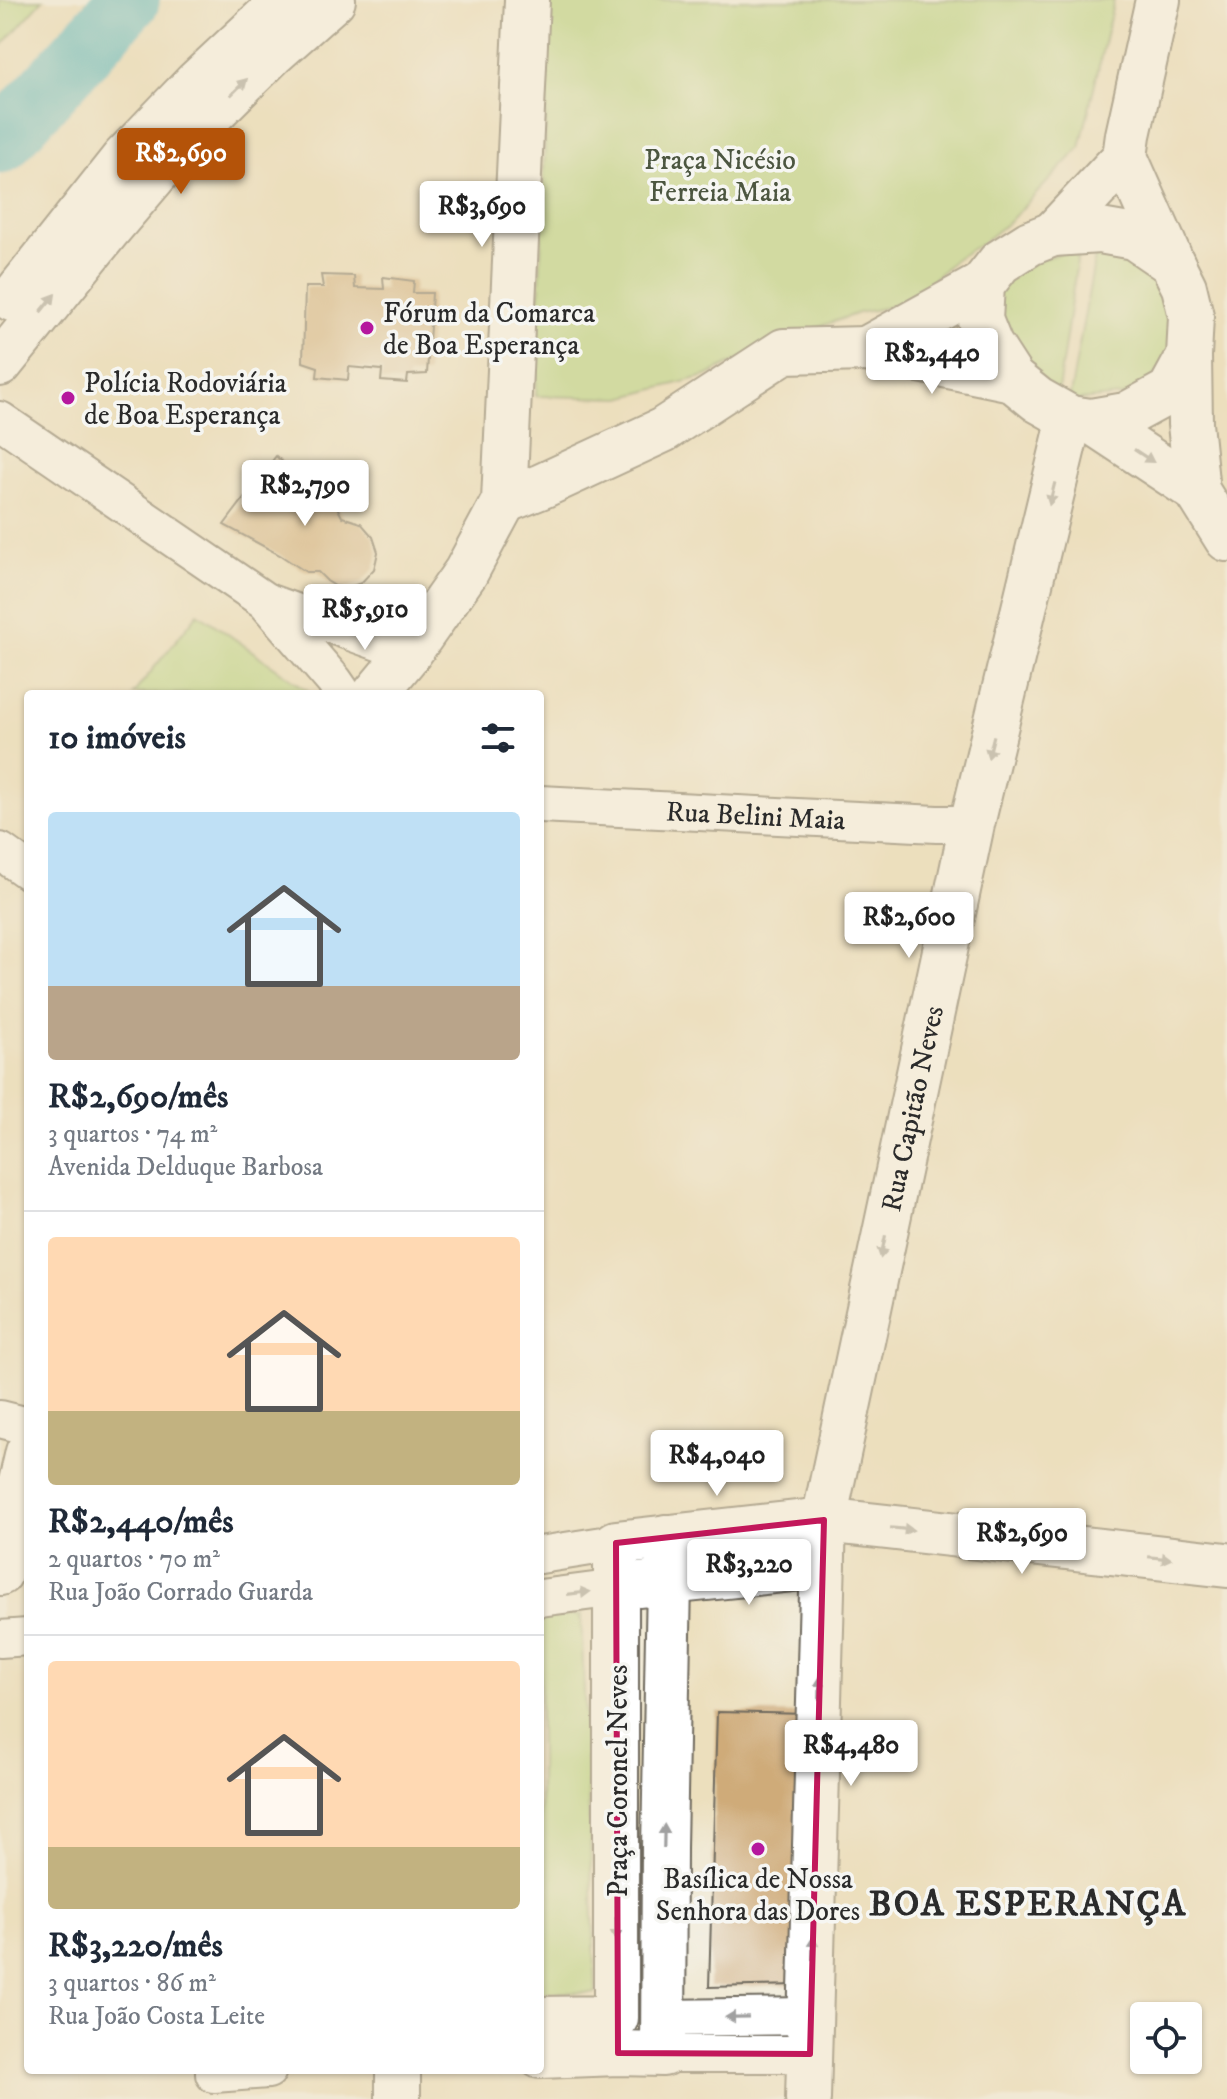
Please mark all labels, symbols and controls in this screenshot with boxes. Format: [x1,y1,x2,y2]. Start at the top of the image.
one-way arrow [229,78,248,97]
pin: R$2,690 [107,128,255,196]
text: R$2,690 [135,137,227,170]
park label: Praça Nicésio Ferreia Maia [644,143,796,210]
pin: R$3,690 [408,181,556,249]
text: R$3,690 [438,190,526,223]
one-way arrow [39,293,56,313]
place label: Fórum da Comarca de Boa Esperança [383,296,595,363]
marker: Fórum da Comarca de Boa Esperança [358,319,376,337]
pin: R$2,440 [858,328,1006,396]
text: R$2,440 [884,337,980,370]
place label: Polícia Rodoviária de Boa Esperança [84,366,287,433]
marker: Polícia Rodoviária de Boa Esperança [59,389,77,407]
one-way arrow [1134,448,1155,463]
pin: R$2,790 [231,460,379,528]
text: R$2,790 [260,469,350,502]
one-way arrow [1045,481,1058,506]
pin: R$5,910 [291,584,439,652]
text: R$5,910 [322,593,408,626]
icon: filters [476,716,520,760]
text: 10 imóveis [48,717,186,759]
one-way arrow [984,734,997,759]
street label: Rua Belini Maia [665,794,846,838]
icon: home [212,864,356,1008]
pin: R$2,600 [835,892,983,960]
text: R$2,600 [862,901,956,934]
street label: Rua Capitão Neves [874,1003,952,1215]
text: R$2,690/mês [48,1076,228,1118]
text: 3 quartos · 74 m² [48,1118,217,1151]
text: Avenida Delduque Barbosa [48,1151,323,1184]
one-way arrow [876,1235,888,1260]
icon: home [212,1289,356,1433]
pin: R$4,040 [643,1430,791,1498]
text: R$4,040 [669,1439,765,1472]
text: R$2,440/mês [48,1501,234,1543]
pin: R$2,690 [948,1508,1096,1576]
text: R$2,690 [976,1517,1068,1550]
one-way arrow [890,1522,915,1535]
pin: R$3,220 [675,1539,823,1607]
text: 2 quartos · 70 m² [48,1543,220,1576]
text: R$3,220 [705,1548,793,1581]
one-way arrow [1148,1551,1173,1564]
text: Rua João Corrado Guarda [48,1576,313,1609]
one-way arrow [567,1586,592,1599]
street label: Praça Coronel Neves [601,1665,636,1897]
one-way arrow [814,1675,826,1700]
icon: home [212,1713,356,1857]
pin: R$4,480 [777,1720,925,1788]
text: R$4,480 [803,1729,899,1762]
one-way arrow [658,1823,670,1848]
marker: Basílica de Nossa Senhora das Dores [749,1840,767,1858]
place label: Basílica de Nossa Senhora das Dores [656,1862,860,1929]
district label: BOA ESPERANÇA [869,1882,1187,1927]
one-way arrow [610,1917,622,1942]
text: R$3,220/mês [48,1925,223,1967]
one-way arrow [806,1935,819,1960]
text: 3 quartos · 86 m² [48,1967,216,2000]
text: Rua João Costa Leite [48,2000,265,2033]
map controls [1130,2002,1202,2074]
button: locate [1130,2002,1202,2074]
one-way arrow [724,2011,749,2023]

